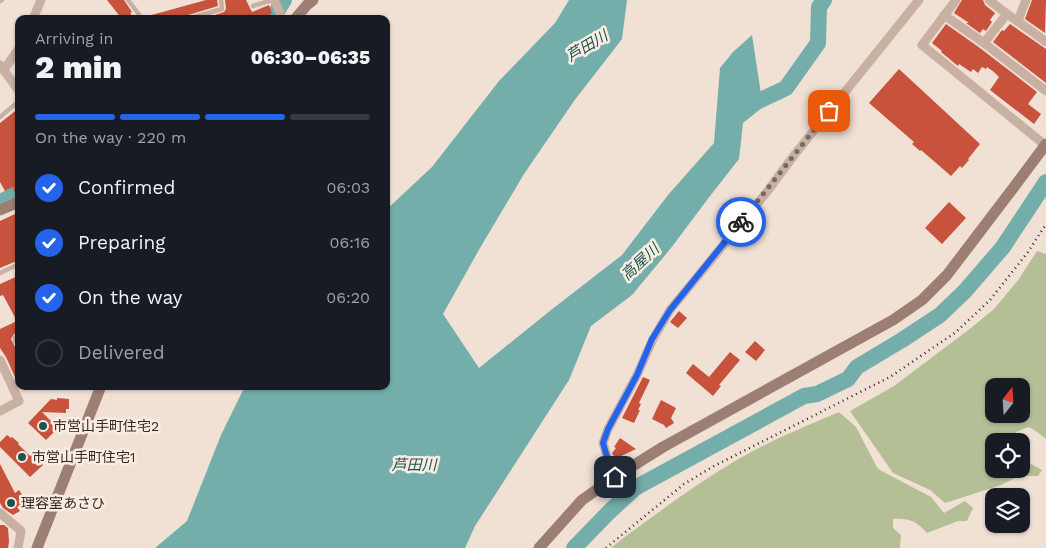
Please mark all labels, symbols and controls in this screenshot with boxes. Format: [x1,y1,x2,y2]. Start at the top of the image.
water label: 芦田川 [563,26,613,65]
text: Arriving in [35,29,113,48]
text: 06:30–06:35 [251,46,370,69]
text: 2 min [35,48,122,86]
pin [808,90,850,132]
icon: bag [815,97,843,125]
text: On the way · 220 m [35,128,186,147]
icon: check [35,174,63,202]
text: Confirmed [78,176,175,199]
text: 06:03 [327,178,370,197]
courier [716,197,766,247]
icon: bike [727,208,755,236]
icon: check [35,229,63,257]
text: Preparing [78,231,165,254]
text: 06:16 [330,233,370,252]
water label: 高屋川 [617,239,664,284]
icon: check [35,284,63,312]
text: On the way [78,286,182,309]
text: 06:20 [326,288,370,307]
text: Delivered [78,341,165,364]
north arrow [985,378,1030,422]
map controls [985,378,1030,533]
place label: 市営山手町住宅2 [53,418,159,434]
marker: 市営山手町住宅2 [37,420,49,432]
button: locate [985,433,1030,478]
place label: 市営山手町住宅1 [32,449,135,465]
marker: 市営山手町住宅1 [16,451,28,463]
water label: 芦田川 [391,456,438,474]
pin [594,456,636,498]
icon: home [601,463,629,491]
button: layers [985,488,1030,533]
place label: 理容室あさひ [21,495,105,511]
marker: 理容室あさひ [5,497,17,509]

